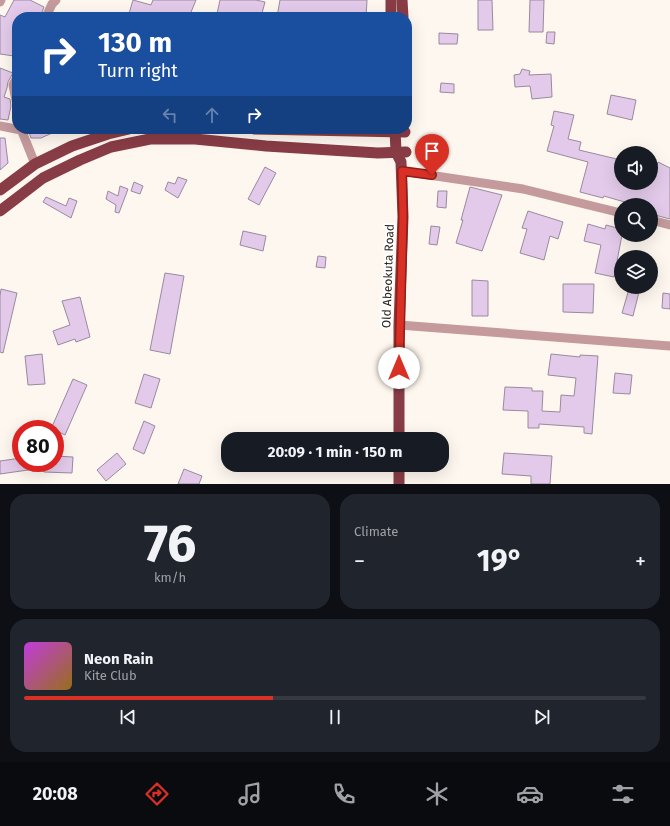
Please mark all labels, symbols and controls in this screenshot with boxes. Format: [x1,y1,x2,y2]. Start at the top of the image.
text: 130 m [98,26,172,59]
icon: right [32,28,84,80]
text: Turn right [98,60,178,82]
icon: left [159,104,181,126]
icon: ahead [201,104,223,126]
icon: right [243,104,265,126]
pin [415,134,449,175]
icon: arrive [421,140,443,162]
map controls [614,146,658,294]
button: sound [614,146,658,190]
button: search [614,198,658,242]
street label: Old Abeokuta Road [379,224,397,328]
button: layers [614,250,658,294]
position arrow [378,347,420,389]
speed limit sign: 80 [12,420,64,472]
text: 20:09 · 1 min · 150 m [268,443,402,461]
text: 76 [144,512,196,575]
text: Climate [354,524,398,539]
text: 19° [477,543,523,579]
text: − [354,548,365,575]
text: + [635,548,646,575]
text: km/h [154,570,186,585]
text: Neon Rain [84,650,153,668]
text: Kite Club [84,668,137,683]
icon: previous [117,706,139,728]
icon: pause [324,706,346,728]
icon: next [531,706,553,728]
icon: directions [143,780,171,808]
icon: music [236,780,264,808]
icon: phone [330,780,358,808]
icon: climate [423,780,451,808]
icon: car [516,780,544,808]
icon: filters [609,780,637,808]
text: 20:08 [33,783,78,805]

